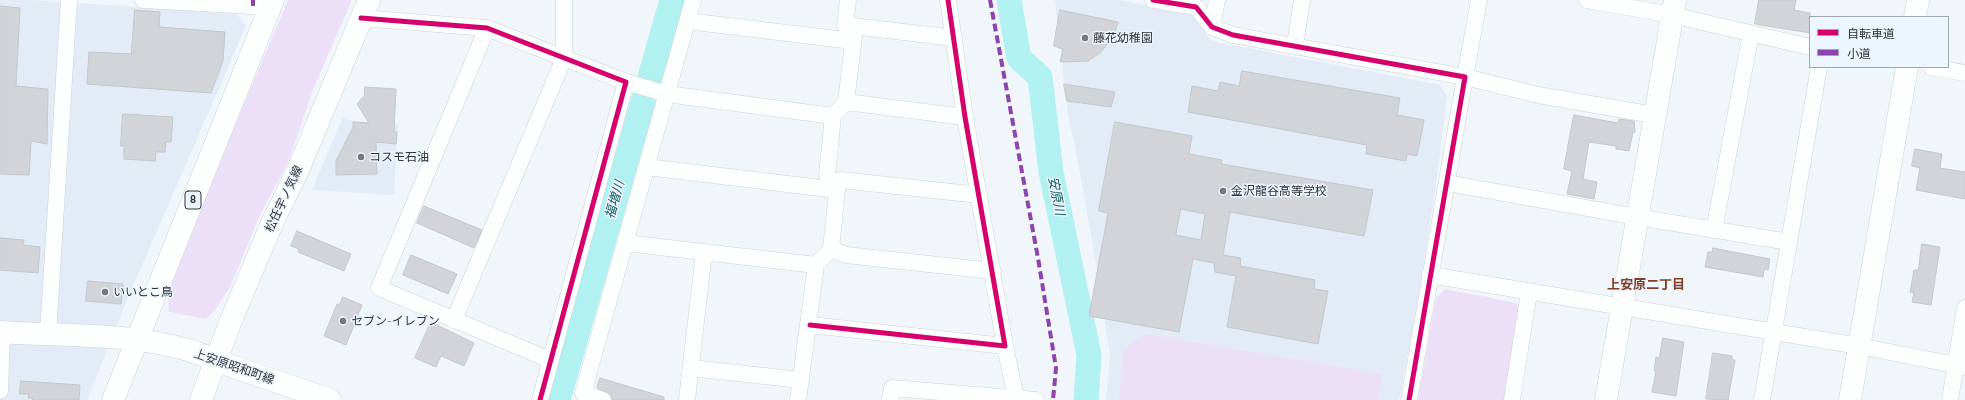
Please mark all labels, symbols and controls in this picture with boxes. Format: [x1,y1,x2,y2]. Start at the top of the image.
legend [1809,16,1949,68]
text: 自転車道 [1847,26,1895,41]
place label: 藤花幼稚園 [1093,31,1153,45]
marker: 藤花幼稚園 [1080,33,1090,43]
text: 小道 [1847,46,1871,61]
place label: コスモ石油 [369,150,429,164]
marker: コスモ石油 [356,152,366,162]
street label: 松任宇ノ気線 [262,163,306,235]
water label: 安原川 [1045,175,1067,217]
water label: 福増川 [602,179,628,221]
place label: 金沢龍谷高等学校 [1231,184,1327,198]
marker: 金沢龍谷高等学校 [1218,186,1228,196]
road number: 8 [185,191,201,209]
district label: 上安原二丁目 [1607,277,1685,293]
place label: いいとこ鳥 [113,285,173,299]
marker: いいとこ鳥 [100,287,110,297]
place label: セブン-イレブン [351,314,440,328]
marker: セブン-イレブン [338,316,348,326]
street label: 上安原昭和町線 [192,347,276,387]

